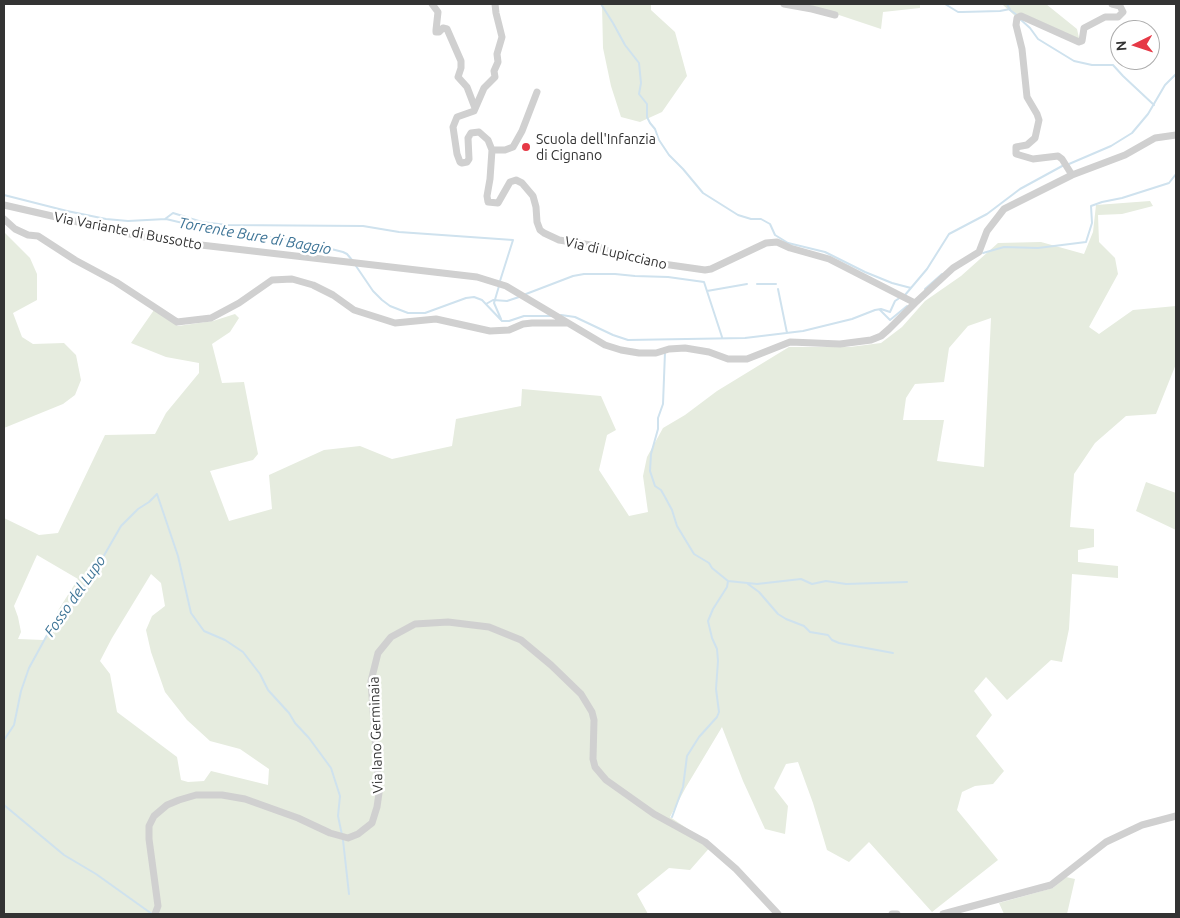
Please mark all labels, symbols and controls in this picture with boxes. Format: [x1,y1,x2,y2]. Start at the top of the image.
north arrow [1110,20,1160,70]
text: N [1113,40,1129,52]
place label: Scuola dell'Infanzia di Cignano [536,131,656,164]
marker: Scuola dell'Infanzia di Cignano [520,141,532,153]
street label: Via Variante di Bussotto [53,208,203,254]
water label: Torrente Bure di Baggio [177,214,333,258]
street label: Via di Lupicciano [563,233,669,273]
water label: Fosso del Lupo [40,552,110,640]
street label: Via Iano Germinaia [366,676,386,794]

